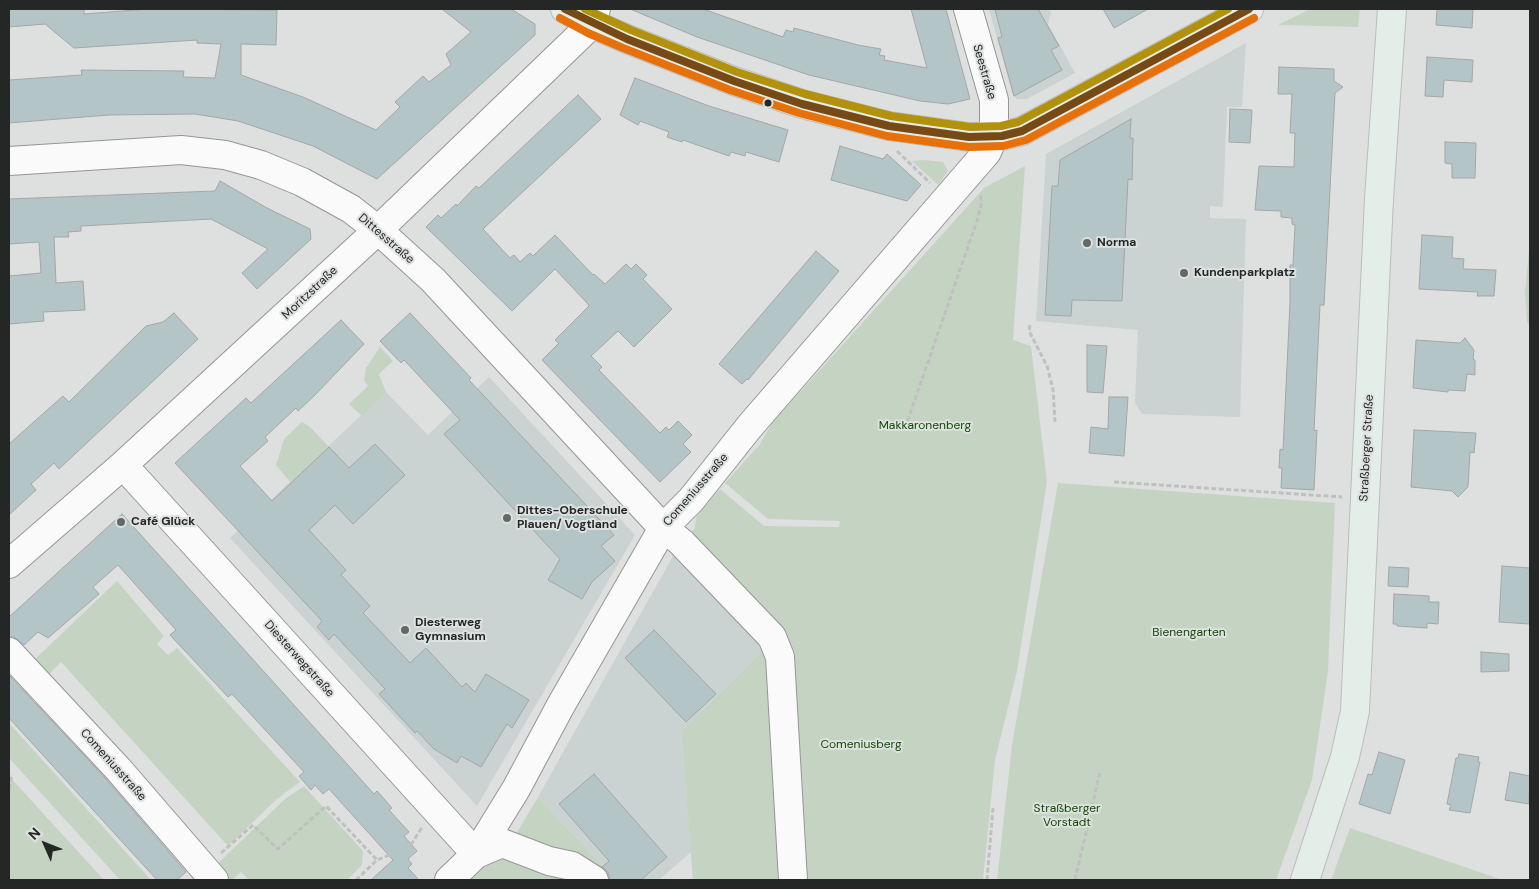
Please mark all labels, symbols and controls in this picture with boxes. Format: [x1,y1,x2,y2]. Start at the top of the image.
street label: Seestraße [969,43,999,101]
unlabelled marker [763,98,773,108]
street label: Dittesstraße [355,211,417,267]
place label: Norma [1097,236,1136,250]
marker: Norma [1081,237,1093,249]
street label: Moritzstraße [279,264,341,322]
place label: Kundenparkplatz [1194,266,1295,280]
marker: Kundenparkplatz [1178,267,1190,279]
street label: Straßberger Straße [1357,394,1377,502]
park label: Makkaronenberg [879,419,971,433]
street label: Comeniusstraße [660,451,732,529]
place label: Dittes-Oberschule Plauen/ Vogtland [517,504,628,532]
marker: Dittes-Oberschule Plauen/ Vogtland [501,512,513,524]
place label: Café Glück [131,515,195,529]
marker: Café Glück [115,516,127,528]
place label: Diesterweg Gymnasium [415,616,486,644]
street label: Diesterwegstraße [261,618,337,700]
marker: Diesterweg Gymnasium [399,624,411,636]
park label: Bienengarten [1152,626,1226,640]
street label: Comeniusstraße [77,726,149,804]
park label: Comeniusberg [820,738,902,752]
park label: Straßberger Vorstadt [1034,802,1100,830]
north arrow [20,819,70,869]
text: N [24,824,44,844]

